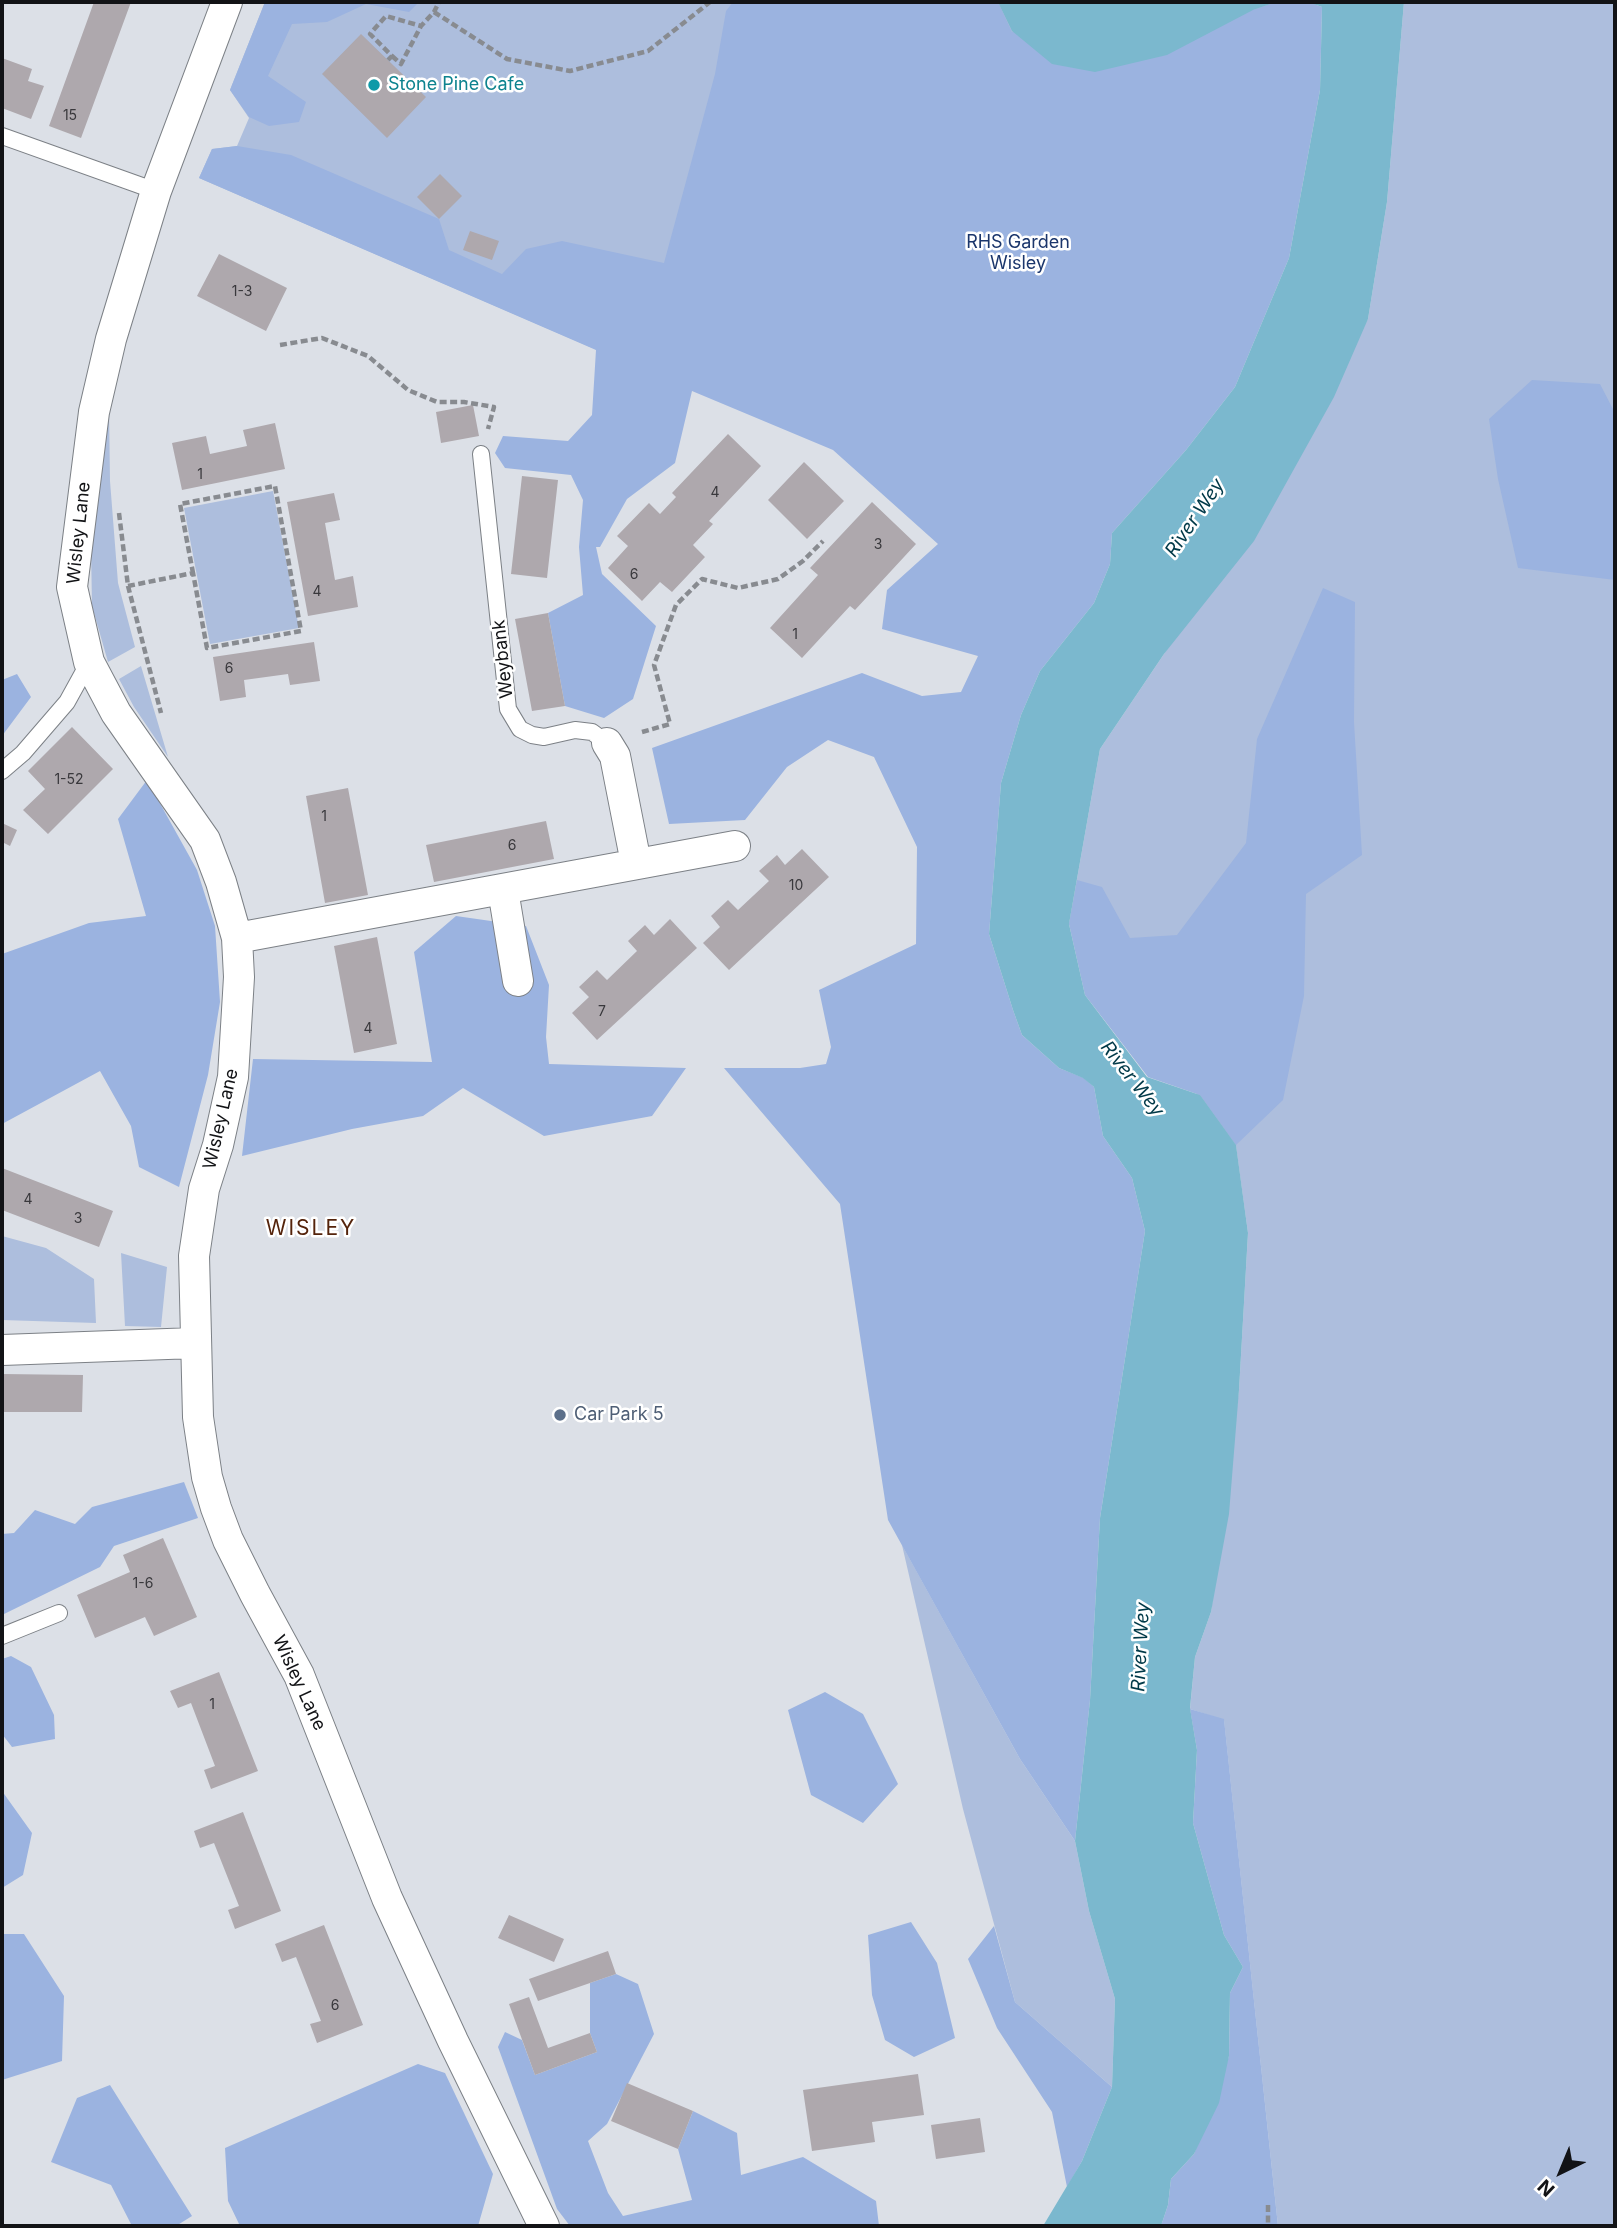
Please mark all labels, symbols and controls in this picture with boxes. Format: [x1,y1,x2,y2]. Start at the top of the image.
place label: Stone Pine Cafe [388,74,524,96]
marker: Stone Pine Cafe [366,77,382,93]
house number: 15 [63,108,77,124]
park label: RHS Garden Wisley [966,232,1070,274]
house number: 1-3 [232,284,252,300]
house number: 1 [197,467,203,483]
water label: River Wey [1160,474,1230,562]
street label: Wisley Lane [63,481,95,585]
house number: 4 [710,485,720,501]
house number: 3 [874,537,882,553]
house number: 6 [630,567,638,583]
house number: 4 [312,584,322,600]
street label: Weybank [488,619,518,699]
house number: 1 [792,627,798,643]
house number: 6 [225,661,233,677]
house number: 1-52 [54,772,84,788]
house number: 1 [321,809,327,825]
house number: 6 [508,838,516,854]
house number: 10 [789,878,803,894]
house number: 7 [598,1004,606,1020]
house number: 4 [363,1021,373,1037]
water label: River Wey [1095,1037,1169,1121]
street label: Wisley Lane [199,1067,243,1171]
house number: 4 [23,1192,33,1208]
house number: 3 [74,1211,82,1227]
district label: WISLEY [266,1216,356,1242]
place label: Car Park 5 [574,1404,664,1426]
marker: Car Park 5 [552,1407,568,1423]
house number: 1-6 [133,1576,153,1592]
water label: River Wey [1127,1602,1155,1692]
street label: Wisley Lane [268,1632,330,1734]
house number: 1 [209,1697,215,1713]
house number: 6 [331,1998,339,2014]
north arrow [1526,2137,1596,2207]
text: N [1533,2174,1559,2201]

